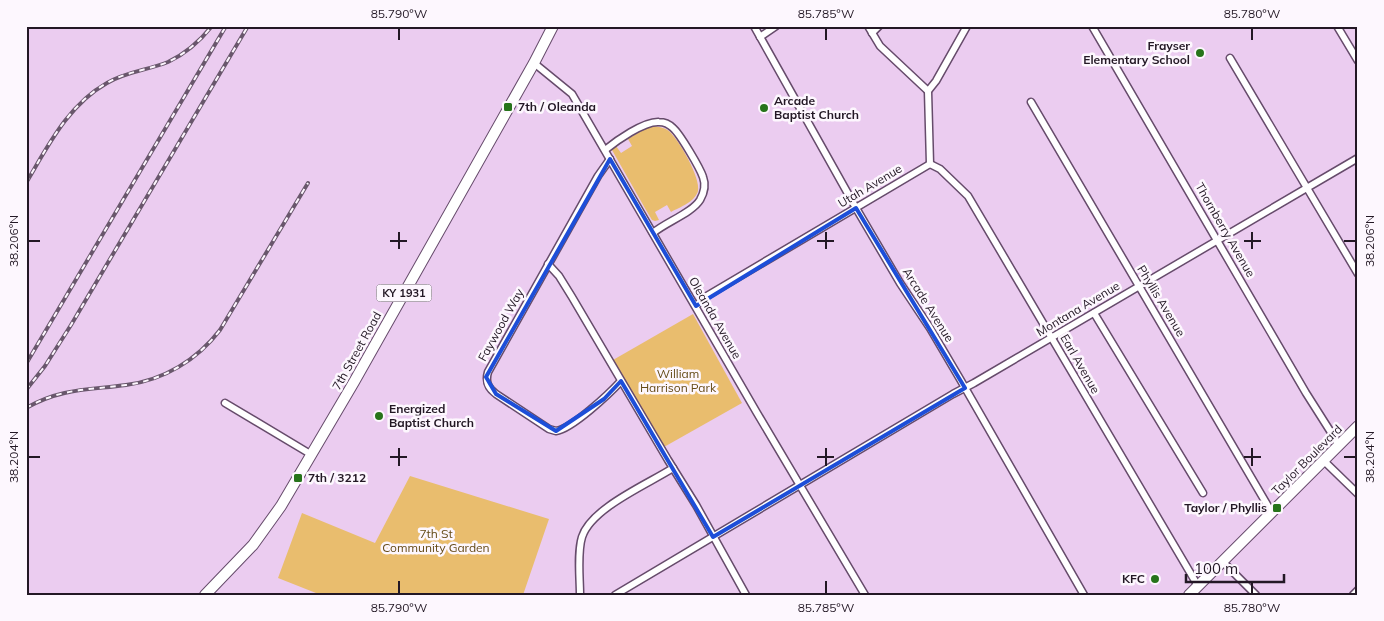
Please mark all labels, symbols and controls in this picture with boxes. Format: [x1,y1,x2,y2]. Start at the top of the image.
text: 85.790°W [371,6,427,21]
text: 85.785°W [798,6,854,21]
text: 85.780°W [1224,6,1280,21]
place label: Frayser Elementary School [1083,38,1190,67]
marker: Frayser Elementary School [1194,47,1206,59]
place label: Arcade Baptist Church [774,93,859,122]
place label: 7th / Oleanda [518,99,596,114]
marker: 7th / Oleanda [502,101,514,113]
marker: Arcade Baptist Church [758,102,770,114]
street label: Utah Avenue [835,161,905,211]
street label: Thornberry Avenue [1192,180,1259,280]
text: 38.206°N [6,215,21,267]
text: 38.206°N [1362,215,1377,267]
street label: Phyllis Avenue [1134,262,1189,339]
street label: Arcade Avenue [900,265,957,345]
street label: Oleanda Avenue [686,274,745,361]
street label: Montana Avenue [1033,278,1122,339]
road number: KY 1931 [376,284,432,302]
street label: Faywood Way [474,285,527,364]
street label: 7th Street Road [329,309,384,393]
street label: Earl Avenue [1057,331,1104,396]
park label: William Harrison Park [640,366,717,395]
place label: Energized Baptist Church [389,401,474,430]
marker: Energized Baptist Church [373,410,385,422]
street label: Taylor Boulevard [1268,421,1345,498]
text: 38.204°N [6,431,21,483]
text: 38.204°N [1362,431,1377,483]
place label: 7th / 3212 [308,470,366,485]
marker: 7th / 3212 [292,472,304,484]
place label: Taylor / Phyllis [1184,500,1267,515]
marker: Taylor / Phyllis [1271,502,1283,514]
park label: 7th St Community Garden [382,526,490,555]
scale bar [1186,551,1284,583]
text: 100 m [1194,559,1238,578]
place label: KFC [1122,571,1145,586]
marker: KFC [1149,573,1161,585]
text: 85.790°W [371,600,427,615]
text: 85.785°W [798,600,854,615]
text: 85.780°W [1224,600,1280,615]

